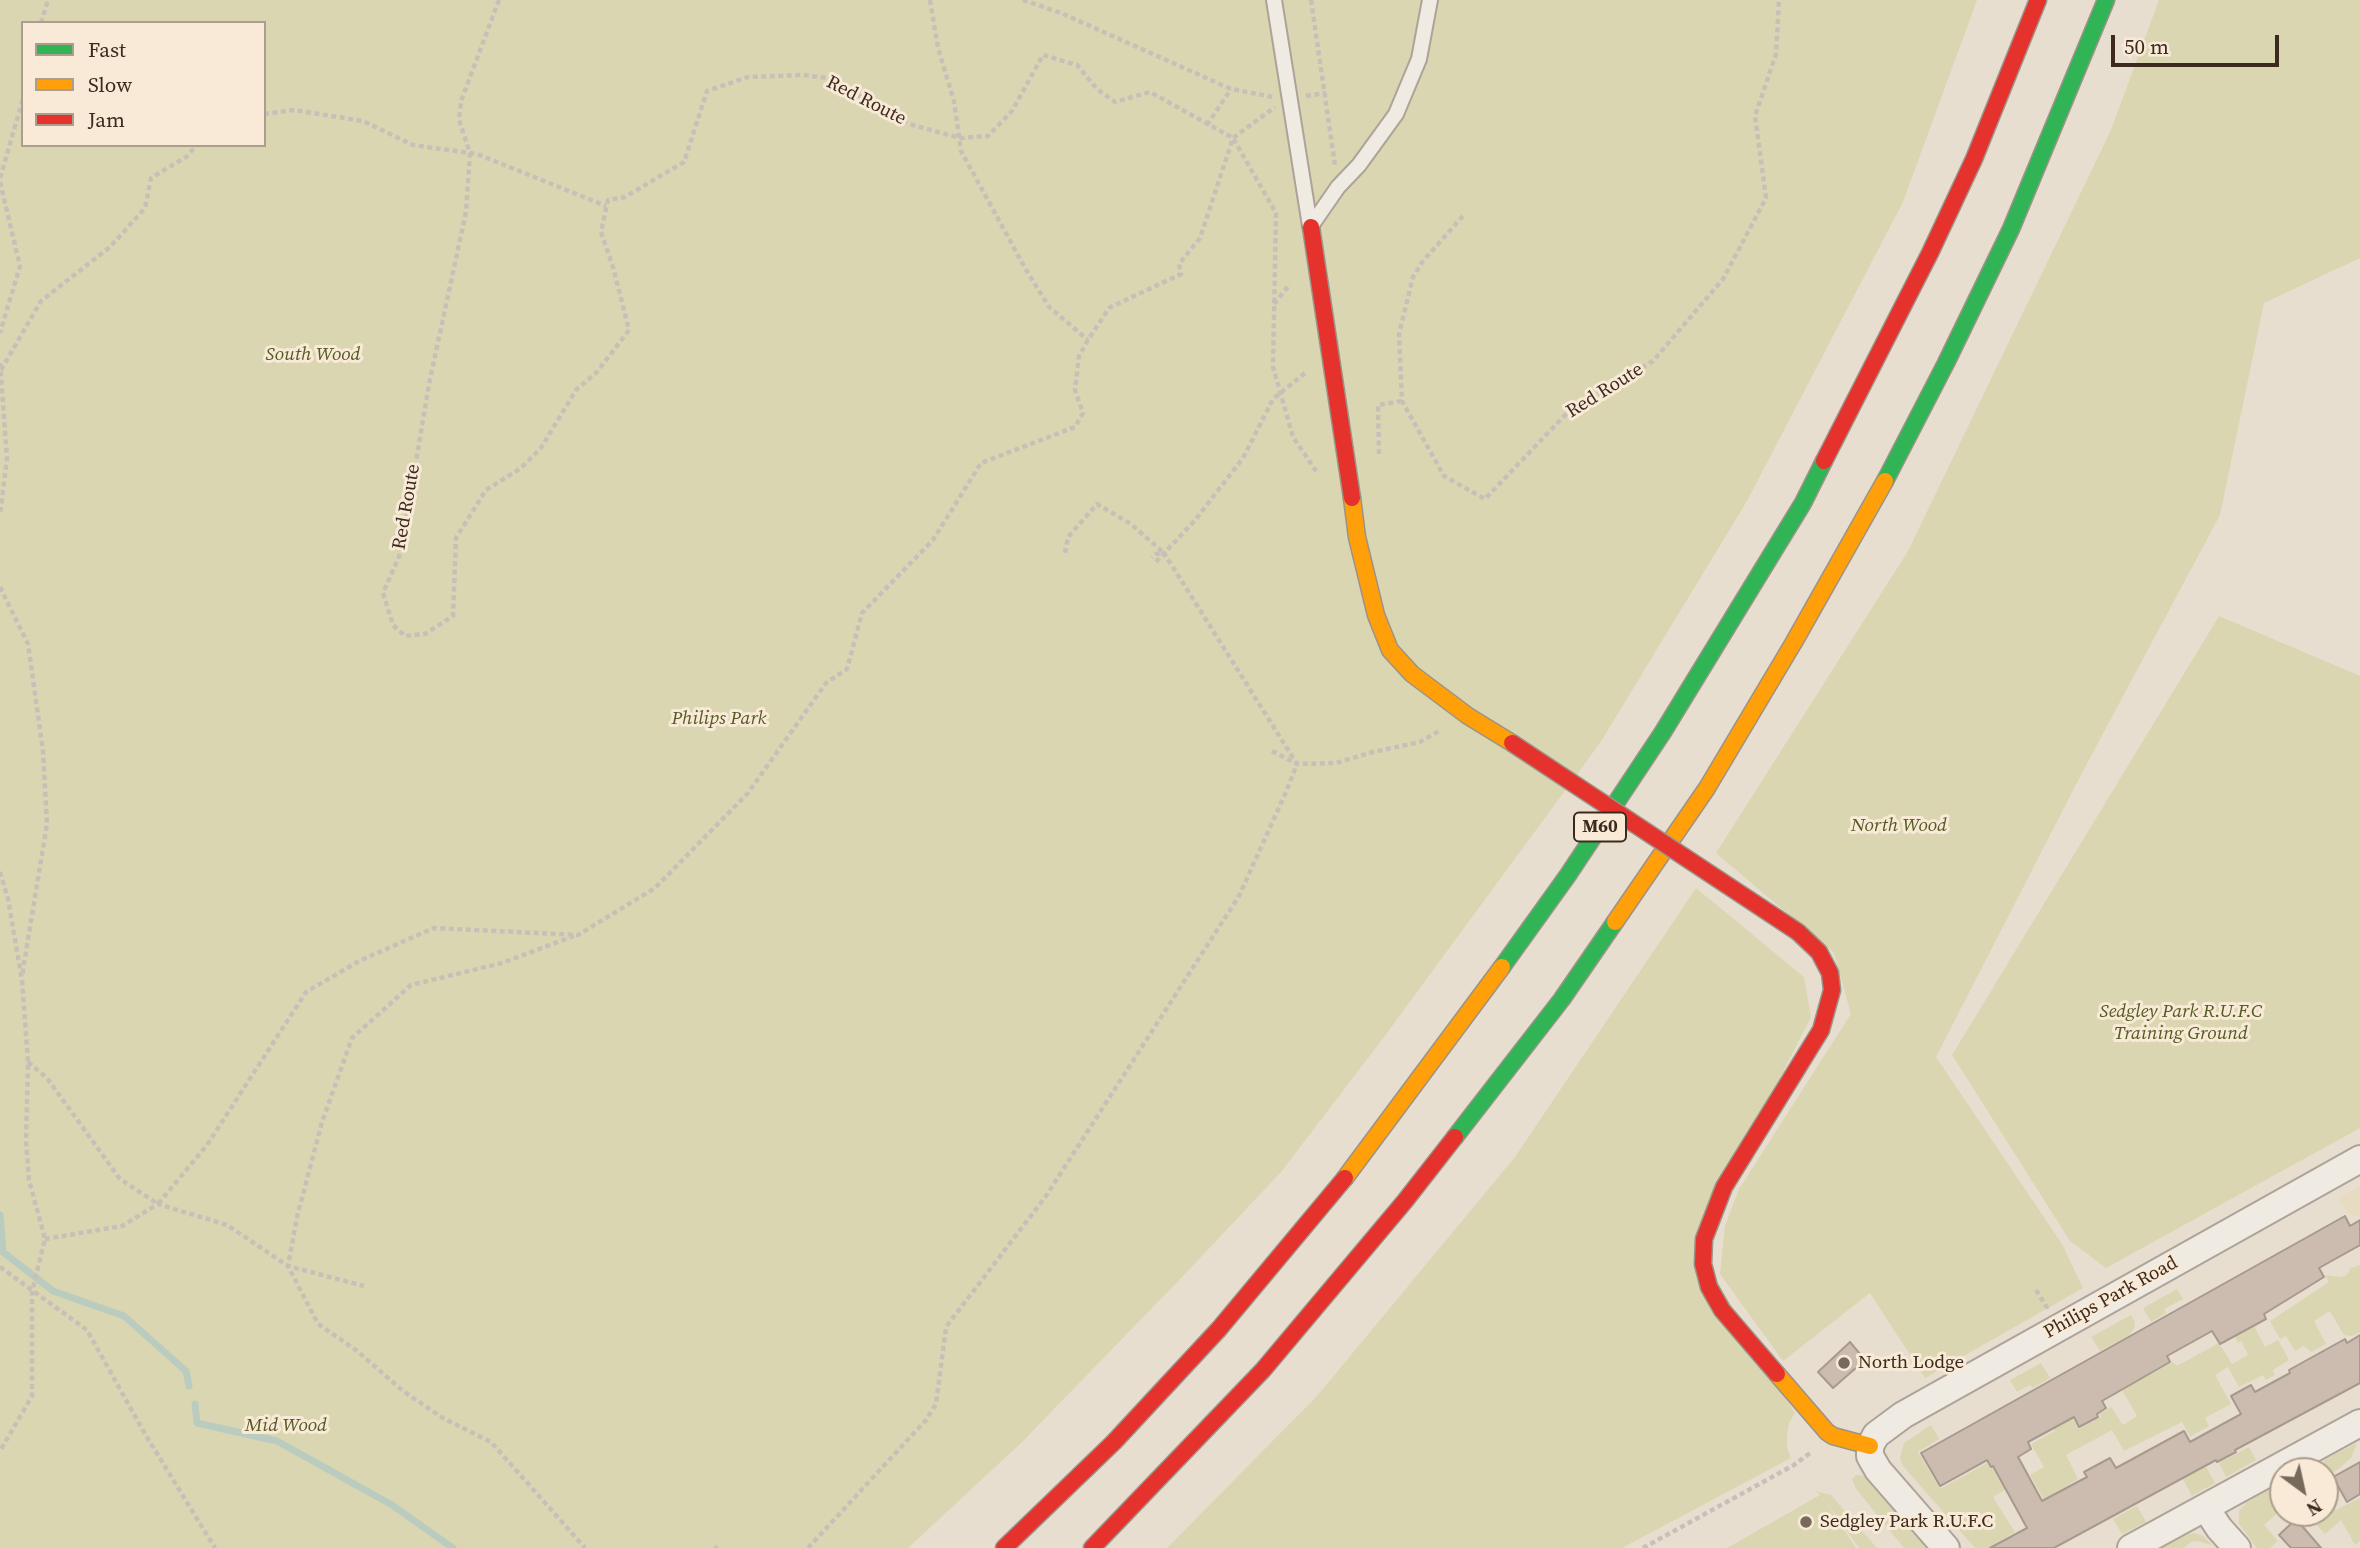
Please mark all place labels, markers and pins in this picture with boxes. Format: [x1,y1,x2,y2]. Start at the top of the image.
place label: North Lodge [1858,1352,1964,1374]
marker: North Lodge [1836,1355,1852,1371]
place label: Sedgley Park R.U.F.C [1820,1511,1993,1533]
marker: Sedgley Park R.U.F.C [1798,1514,1814,1530]

